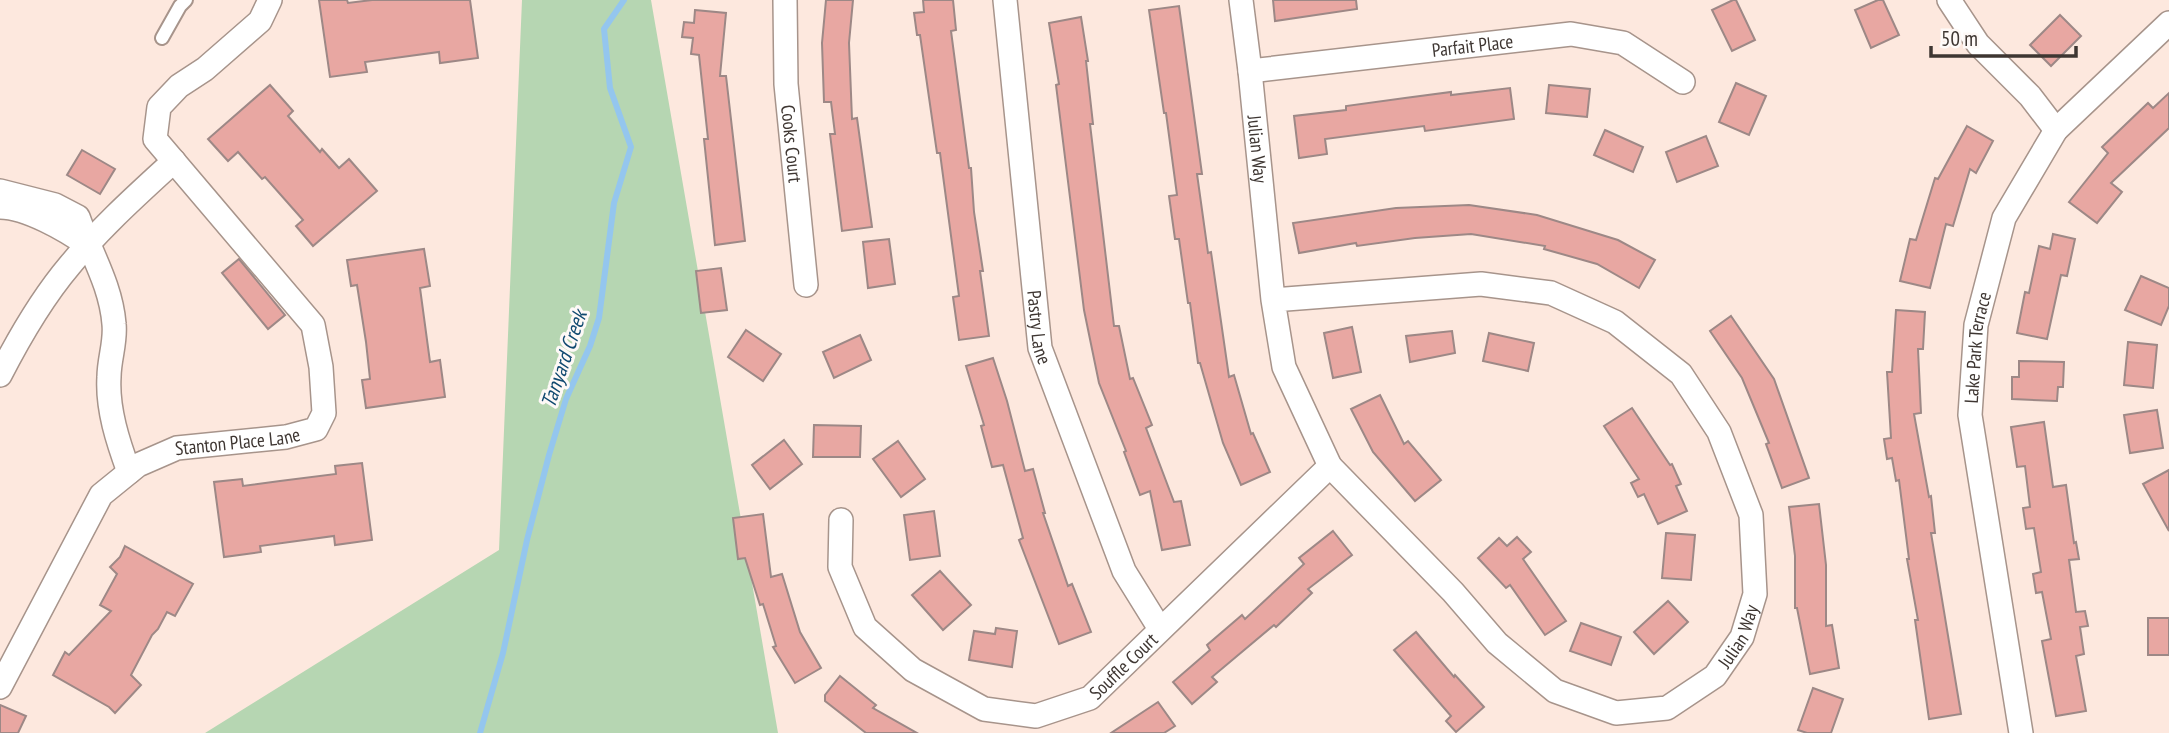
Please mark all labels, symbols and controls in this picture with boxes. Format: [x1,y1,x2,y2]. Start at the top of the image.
scale bar [1931,14,2076,58]
text: 50 m [1941,25,1978,52]
street label: Parfait Place [1431,29,1515,62]
street label: Cooks Court [776,104,808,184]
street label: Julian Way [1242,113,1273,185]
street label: Pastry Lane [1022,289,1057,368]
street label: Lake Park Terrace [1959,289,1996,404]
water label: Tanyard Creek [534,304,594,411]
street label: Stanton Place Lane [174,422,303,460]
street label: Julian Way [1712,601,1763,673]
street label: Souffle Court [1084,627,1163,704]

